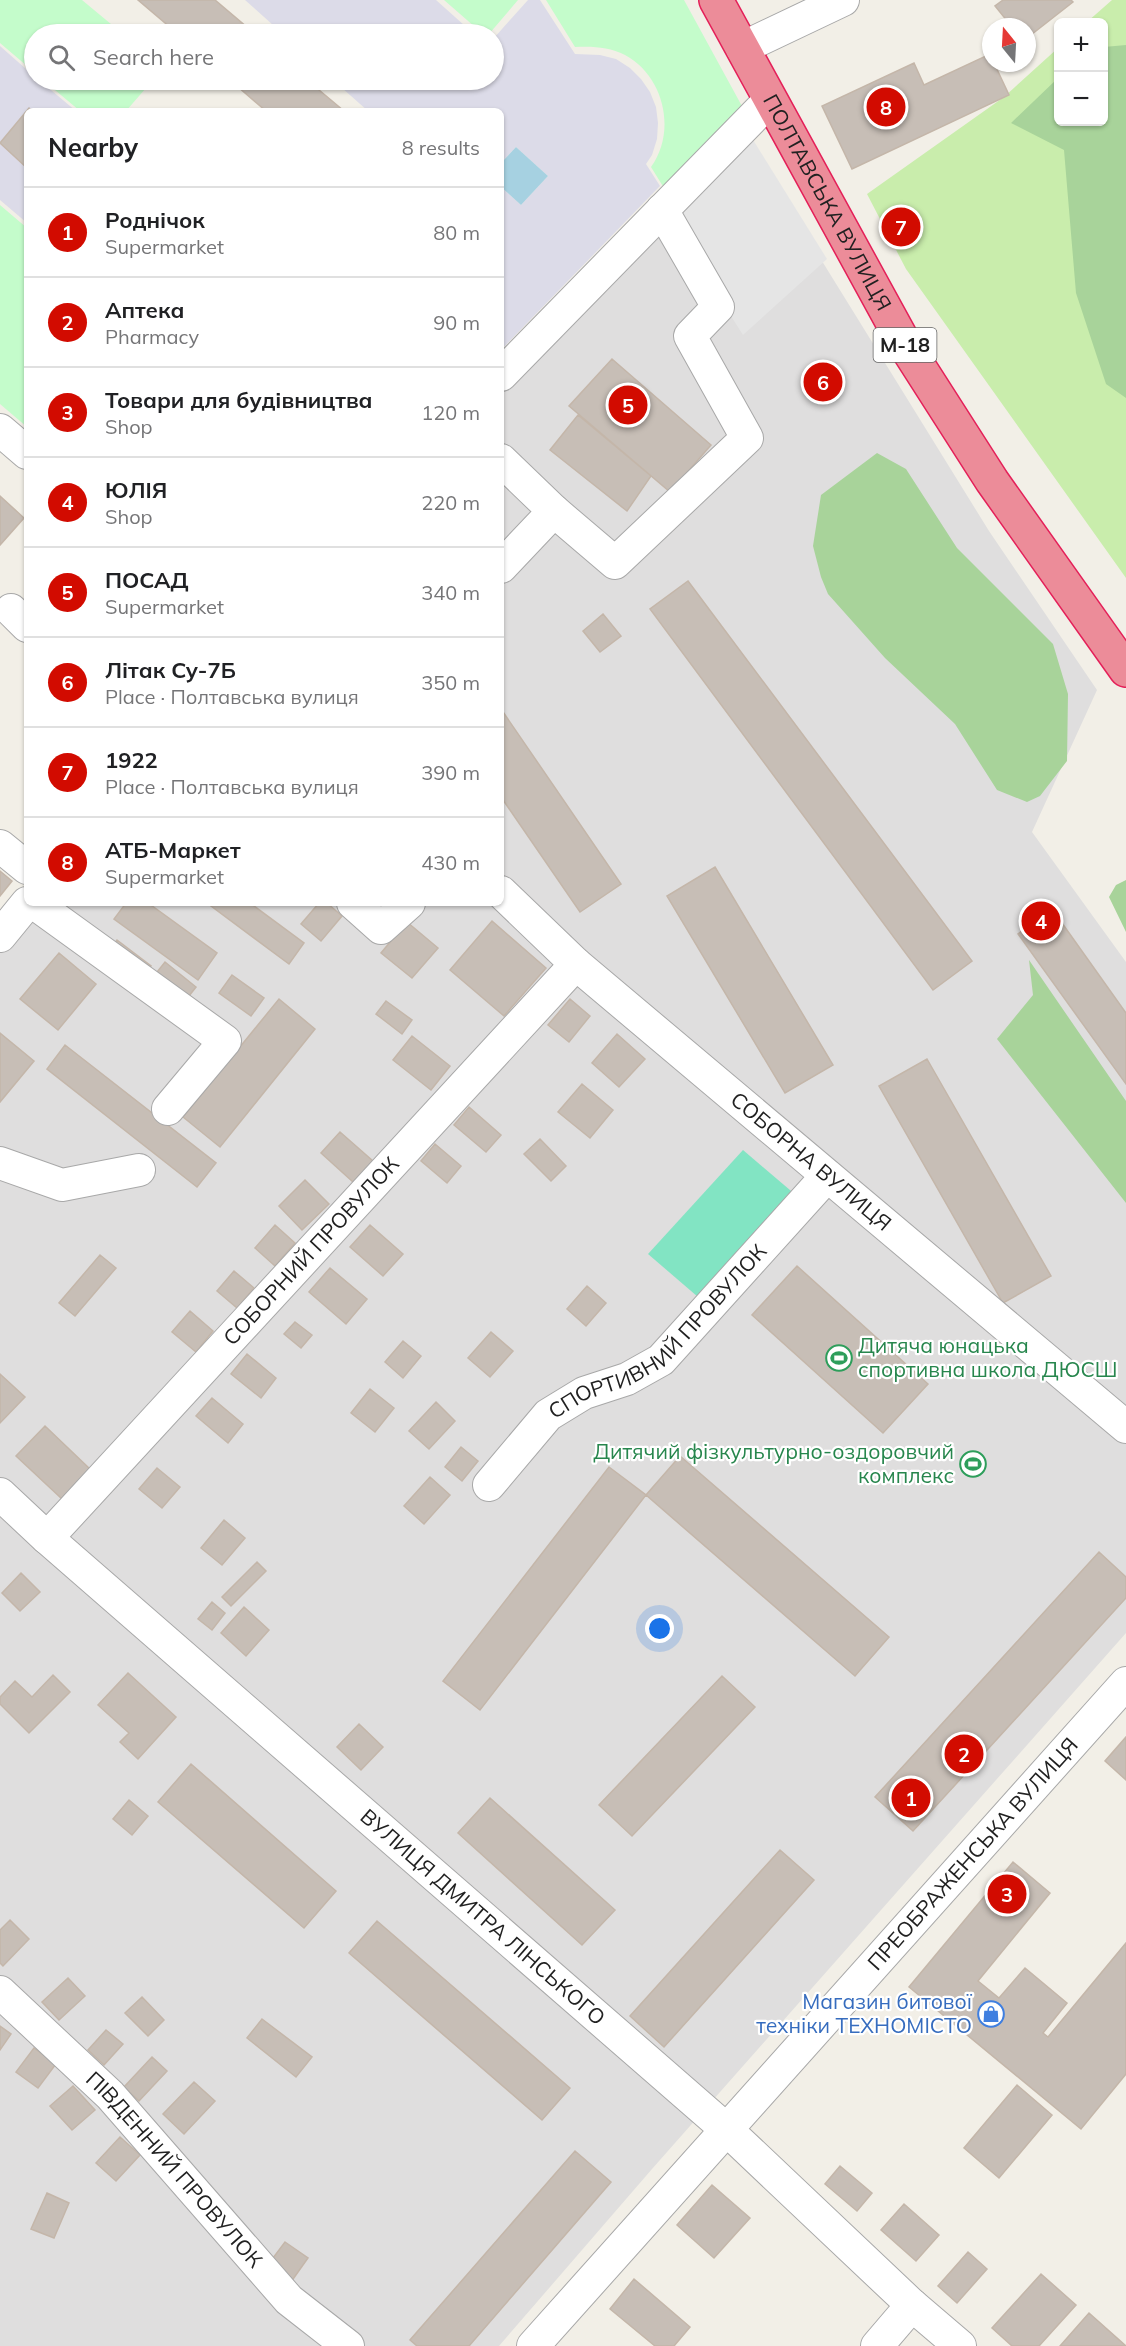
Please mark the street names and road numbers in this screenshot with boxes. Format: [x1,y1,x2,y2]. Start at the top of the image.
street label: ПОЛТАВСЬКА ВУЛИЦЯ [758,89,898,315]
road number: М-18 [874,328,936,362]
street label: СОБОРНА ВУЛИЦЯ [726,1086,897,1236]
street label: СОБОРНИЙ ПРОВУЛОК [217,1151,404,1350]
street label: СПОРТИВНИЙ ПРОВУЛОК [543,1238,772,1424]
street label: ПРЕОБРАЖЕНСЬКА ВУЛИЦЯ [862,1732,1083,1975]
street label: ВУЛИЦЯ ДМИТРА ЛІНСЬКОГО [356,1803,611,2030]
street label: ПІВДЕННИЙ ПРОВУЛОК [81,2065,269,2273]

